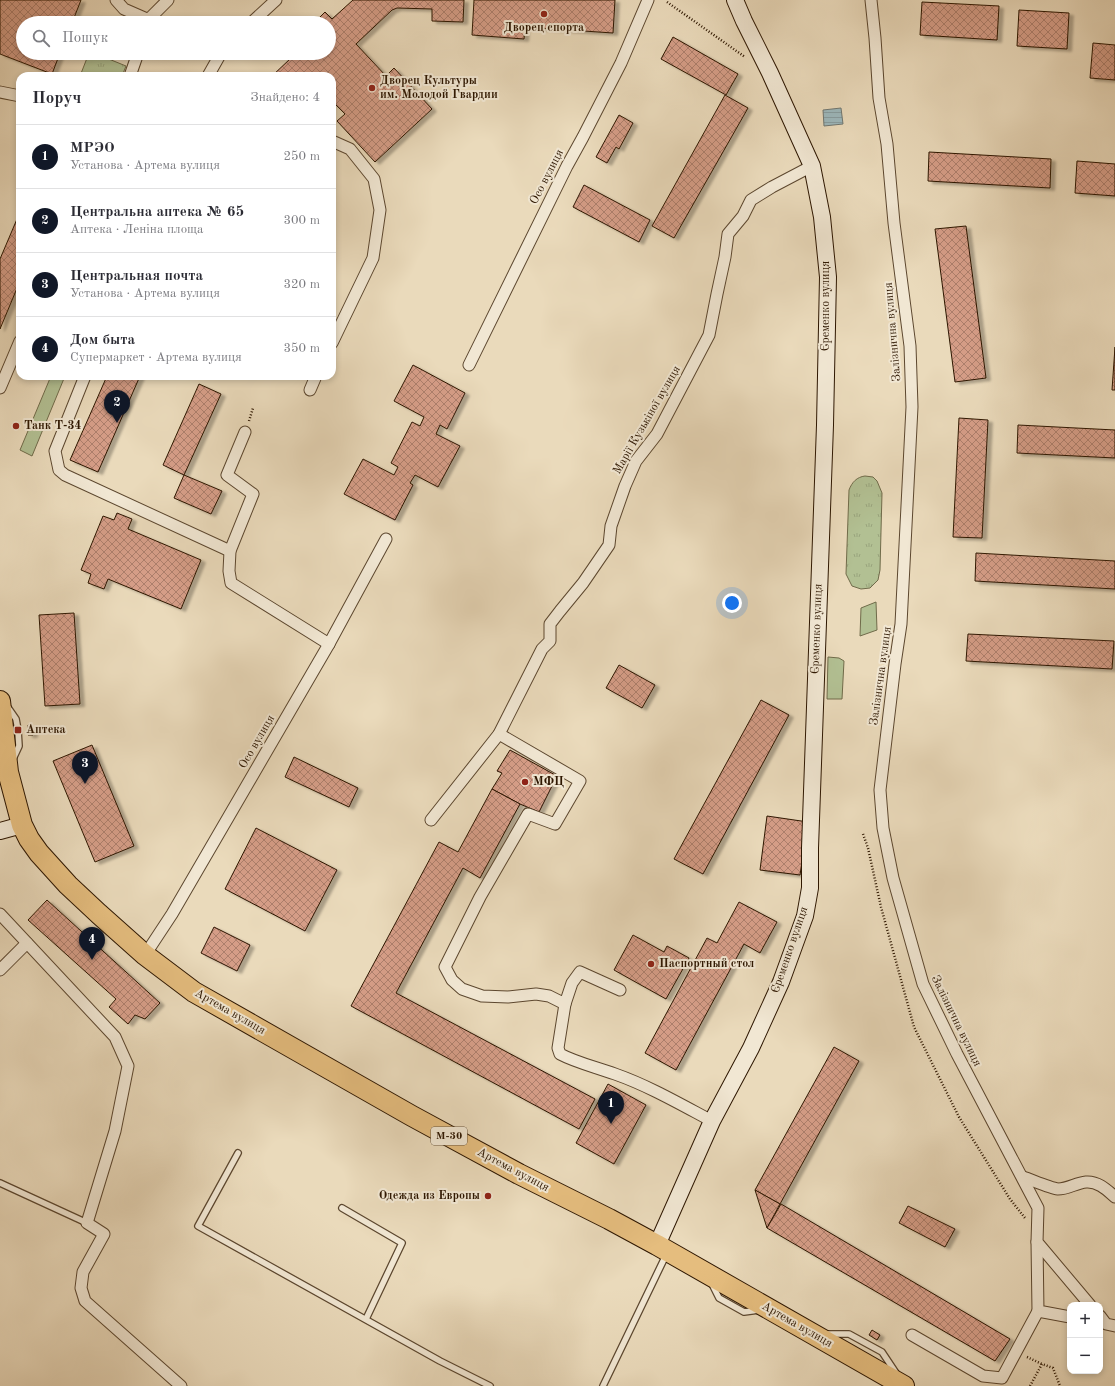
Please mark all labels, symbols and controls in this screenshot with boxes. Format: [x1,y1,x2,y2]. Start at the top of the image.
marker: Дворец спорта [539,9,549,19]
search box [16,16,336,60]
place label: Дворец спорта [504,22,584,34]
icon: search [30,27,52,49]
text: Пошук [62,31,108,46]
place label: Дворец Культуры им. Молодой Гвардии [380,75,498,101]
marker: Дворец Культуры им. Молодой Гвардии [367,83,377,93]
text: Поруч [32,90,81,107]
text: Знайдено: 4 [251,91,320,104]
text: МРЭО [70,141,115,156]
street label: Осо вулиця [528,148,566,206]
text: 1 [41,150,49,163]
text: 250 m [283,150,320,163]
text: Установа · Артема вулиця [70,159,220,172]
text: Центральна аптека № 65 [70,205,244,220]
text: 2 [41,214,49,227]
text: 300 m [283,214,320,227]
text: Аптека · Леніна площа [70,223,203,236]
street label: Єременко вулиця [820,261,832,351]
text: Центральная почта [70,269,203,284]
text: 3 [41,278,49,291]
text: 320 m [283,278,320,291]
street label: Залізнична вулиця [882,282,903,382]
text: Установа · Артема вулиця [70,287,220,300]
text: Дом быта [70,333,135,348]
text: 4 [41,342,49,355]
text: 350 m [283,342,320,355]
text: Супермаркет · Артема вулиця [70,351,242,364]
street label: Марії Кузькіної вулиця [610,363,683,476]
pin: 2 [104,390,130,423]
place label: Танк Т-34 [24,420,82,432]
marker: Танк Т-34 [11,421,21,431]
street label: Єременко вулиця [809,584,825,674]
your location [722,593,742,613]
street label: Залізнична вулиця [867,626,894,726]
street label: Осо вулиця [237,713,277,771]
place label: Аптека [26,724,66,736]
marker: Аптека [13,725,23,735]
pin: 3 [72,751,98,784]
place label: МФЦ [533,776,564,788]
marker: МФЦ [520,777,530,787]
street label: Єременко вулиця [770,905,810,995]
pin: 4 [79,927,105,960]
place label: Паспортный стол [659,958,754,970]
marker: Паспортный стол [646,959,656,969]
street label: Залізнична вулиця [929,973,984,1068]
street label: Артема вулиця [193,987,267,1037]
pin: 1 [598,1091,624,1124]
road number: М-30 [431,1127,467,1145]
street label: Артема вулиця [475,1146,551,1194]
place label: Одежда из Европы [379,1190,480,1202]
marker: Одежда из Европы [483,1191,493,1201]
street label: Артема вулиця [760,1300,834,1350]
map controls [1067,1302,1103,1374]
button: + [1067,1302,1103,1338]
button: − [1067,1338,1103,1374]

